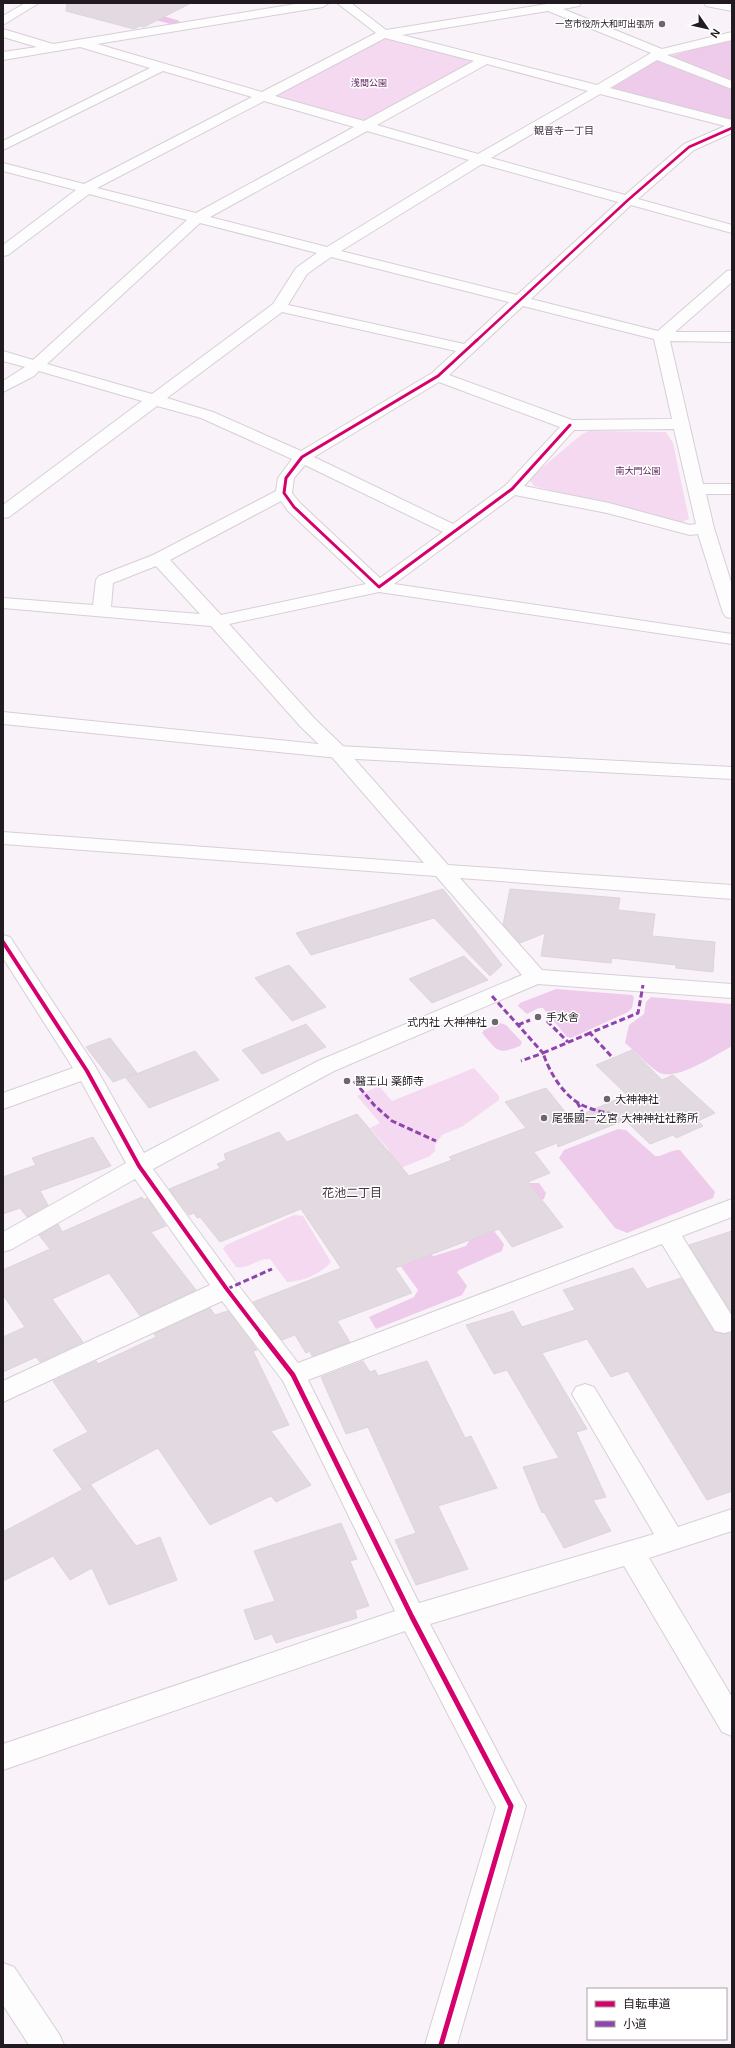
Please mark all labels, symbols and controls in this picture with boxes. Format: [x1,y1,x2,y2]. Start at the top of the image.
north arrow [687,8,727,48]
place label: 一宮市役所大和町出張所 [555,19,654,29]
marker: 一宮市役所大和町出張所 [657,19,667,29]
text: N [708,27,722,40]
park label: 浅間公園 [351,78,387,88]
district label: 観音寺一丁目 [534,125,594,136]
park label: 南大門公園 [615,466,661,476]
place label: 手水舎 [546,1011,579,1023]
marker: 手水舎 [533,1012,543,1022]
place label: 式内社 大神神社 [407,1016,487,1028]
marker: 式内社 大神神社 [490,1017,500,1027]
place label: 醫王山 薬師寺 [355,1075,424,1087]
marker: 醫王山 薬師寺 [342,1076,352,1086]
place label: 大神神社 [615,1093,659,1105]
marker: 大神神社 [602,1094,612,1104]
place label: 尾張國一之宮 大神神社社務所 [552,1112,699,1124]
marker: 尾張國一之宮 大神神社社務所 [539,1113,549,1123]
district label: 花池二丁目 [322,1186,382,1200]
legend [587,1988,727,2040]
text: 自転車道 [623,1997,671,2011]
text: 小道 [623,2017,647,2031]

